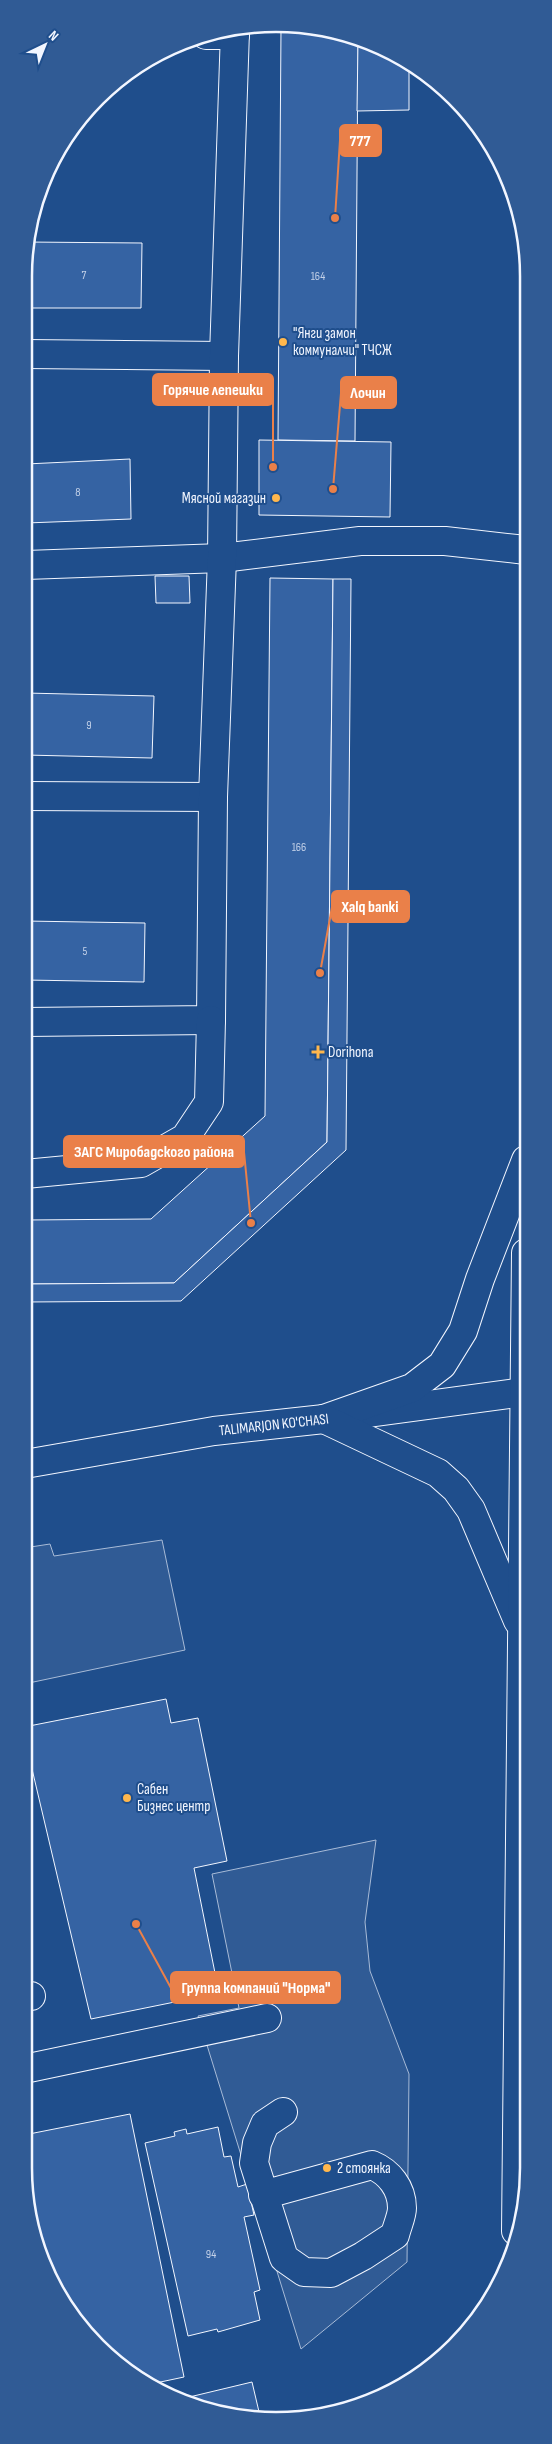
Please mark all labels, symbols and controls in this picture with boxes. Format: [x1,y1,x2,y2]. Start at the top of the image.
north arrow [20,20,70,70]
text: N [45,27,62,45]
callout: 777 [340,125,381,156]
text: 777 [349,132,371,151]
house number: 7 [82,268,87,283]
house number: 164 [311,269,325,284]
place label: "Янги замон коммуналчи" ТЧСЖ [293,324,392,360]
marker: "Янги замон коммуналчи" ТЧСЖ [277,336,289,348]
callout: Горячие лепешки [153,374,273,405]
callout: Лочин [341,377,396,408]
text: Горячие лепешки [163,381,263,400]
text: Лочин [349,384,386,403]
house number: 8 [75,485,81,500]
place label: Мясной магазин [182,489,266,508]
marker: Мясной магазин [270,492,282,504]
house number: 9 [86,718,92,733]
house number: 166 [292,840,306,855]
callout: Xalq banki [332,891,409,922]
text: Xalq banki [340,898,399,917]
house number: 5 [83,944,88,959]
place label: Dorihona [328,1043,374,1062]
marker: Dorihona [312,1046,324,1058]
callout: ЗАГС Миробадского района [64,1136,244,1167]
text: ЗАГС Миробадского района [74,1143,234,1162]
street label: TALIMARJON KO'CHASI [218,1409,330,1440]
place label: Сабен Бизнес центр [137,1780,210,1816]
marker: Сабен Бизнес центр [121,1792,133,1804]
callout: Группа компаний "Норма" [171,1972,340,2003]
text: Группа компаний "Норма" [182,1979,330,1998]
place label: 2 стоянка [337,2159,391,2178]
marker: 2 стоянка [321,2162,333,2174]
house number: 94 [206,2247,216,2262]

